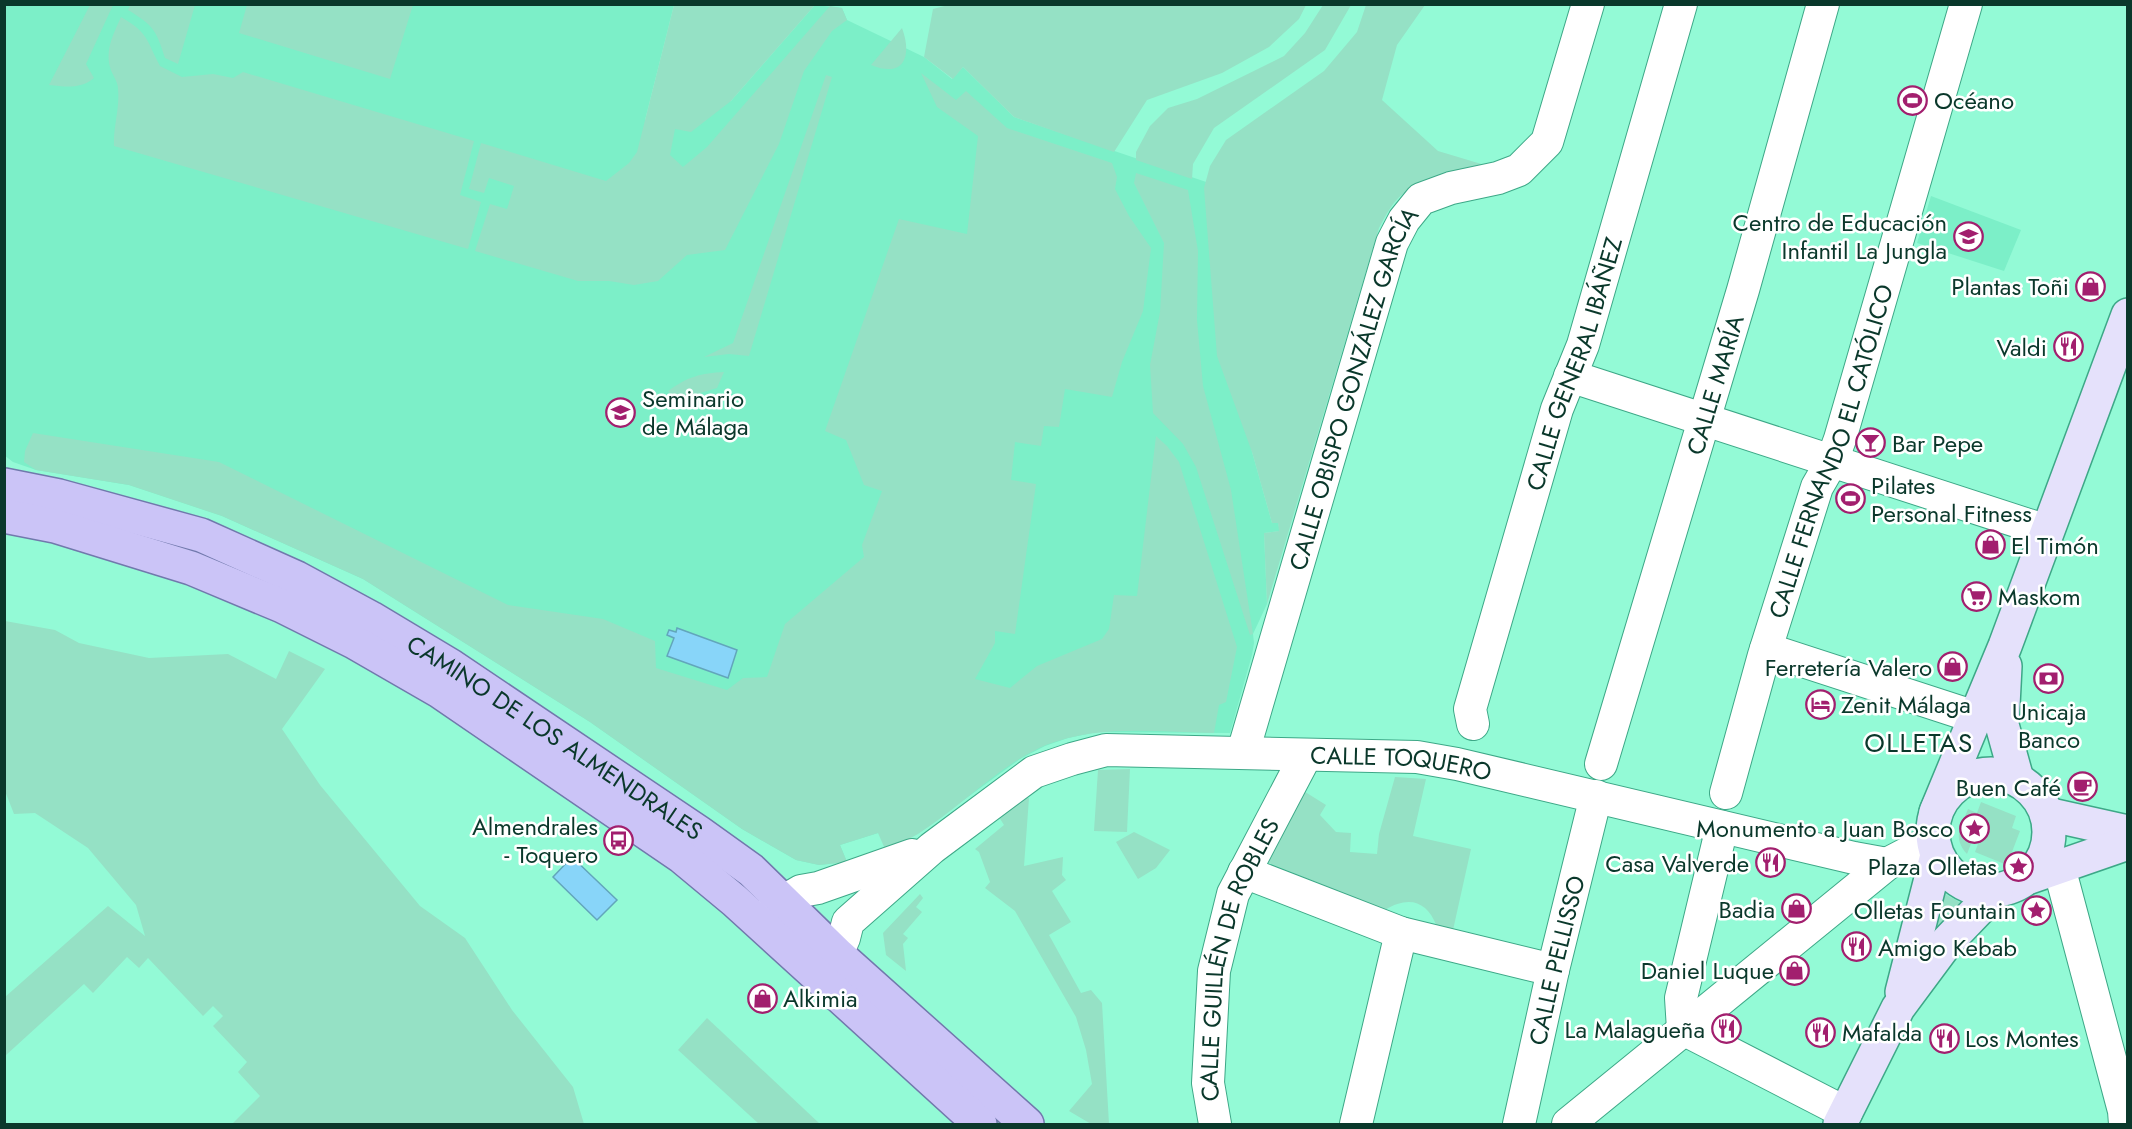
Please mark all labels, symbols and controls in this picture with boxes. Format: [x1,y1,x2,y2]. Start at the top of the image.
place label: Océano [1934,83,2014,118]
sports icon: Océano [1897,84,1929,116]
street label: CALLE OBISPO GONZÁLEZ GARCÍA [1280,198,1426,574]
place label: Centro de Educación Infantil La Jungla [1733,205,1947,268]
school or university icon: Centro de Educación Infantil La Jungla [1952,220,1984,252]
street label: CALLE GENERAL IBÁÑEZ [1517,233,1631,495]
place label: Plantas Toñi [1951,269,2069,304]
shop icon: Plantas Toñi [2074,270,2106,302]
street label: CALLE FERNANDO EL CATÓLICO [1759,280,1902,623]
street label: CALLE MARÍA [1677,310,1752,459]
place label: Valdi [1997,330,2047,365]
restaurant icon: Valdi [2052,331,2084,363]
place label: Seminario de Málaga [642,381,749,444]
school or university icon: Seminario de Málaga [605,396,637,428]
place label: Bar Pepe [1892,426,1983,461]
bar icon: Bar Pepe [1855,427,1887,459]
place label: Pilates Personal Fitness [1871,468,2032,531]
sports icon: Pilates Personal Fitness [1834,483,1866,515]
place label: El Timón [2011,528,2099,563]
shop icon: El Timón [1974,529,2006,561]
place label: Maskom [1998,579,2081,614]
supermarket icon: Maskom [1961,580,1993,612]
street label: CAMINO DE LOS ALMENDRALES [400,626,710,848]
place label: Ferretería Valero [1765,650,1932,685]
shop icon: Ferretería Valero [1937,651,1969,683]
bank icon: Unicaja Banco [2033,662,2065,694]
place label: Zenit Málaga [1841,687,1971,722]
hotel icon: Zenit Málaga [1804,688,1836,720]
place label: Unicaja Banco [2012,694,2086,757]
district label: OLLETAS [1864,724,1974,762]
street label: CALLE TOQUERO [1310,737,1495,789]
place label: Buen Café [1956,770,2061,805]
cafe icon: Buen Café [2066,771,2098,803]
place label: Almendrales - Toquero [472,809,598,872]
place label: Monumento a Juan Bosco [1696,811,1953,846]
street label: CALLE GUILLÉN DE ROBLES [1190,812,1287,1104]
place icon: Monumento a Juan Bosco [1958,812,1990,844]
bus stop icon: Almendrales - Toquero [603,824,635,856]
place label: Casa Valverde [1605,846,1749,881]
restaurant icon: Casa Valverde [1754,847,1786,879]
place label: Plaza Olletas [1868,849,1997,884]
place icon: Plaza Olletas [2002,850,2034,882]
street label: CALLE PELLISSO [1519,872,1593,1048]
place label: Badia [1719,892,1775,927]
shop icon: Badia [1780,893,1812,925]
place label: Olletas Fountain [1854,893,2016,928]
place icon: Olletas Fountain [2021,894,2053,926]
place label: Amigo Kebab [1878,930,2017,965]
restaurant icon: Amigo Kebab [1841,931,1873,963]
place label: Daniel Luque [1641,953,1774,988]
shop icon: Daniel Luque [1779,954,1811,986]
place label: Alkimia [783,981,858,1016]
shop icon: Alkimia [746,982,778,1014]
place label: La Malagueña [1565,1012,1705,1047]
restaurant icon: La Malagueña [1710,1013,1742,1045]
place label: Mafalda [1842,1015,1922,1050]
restaurant icon: Mafalda [1805,1016,1837,1048]
place label: Los Montes [1965,1021,2079,1056]
restaurant icon: Los Montes [1928,1022,1960,1054]

